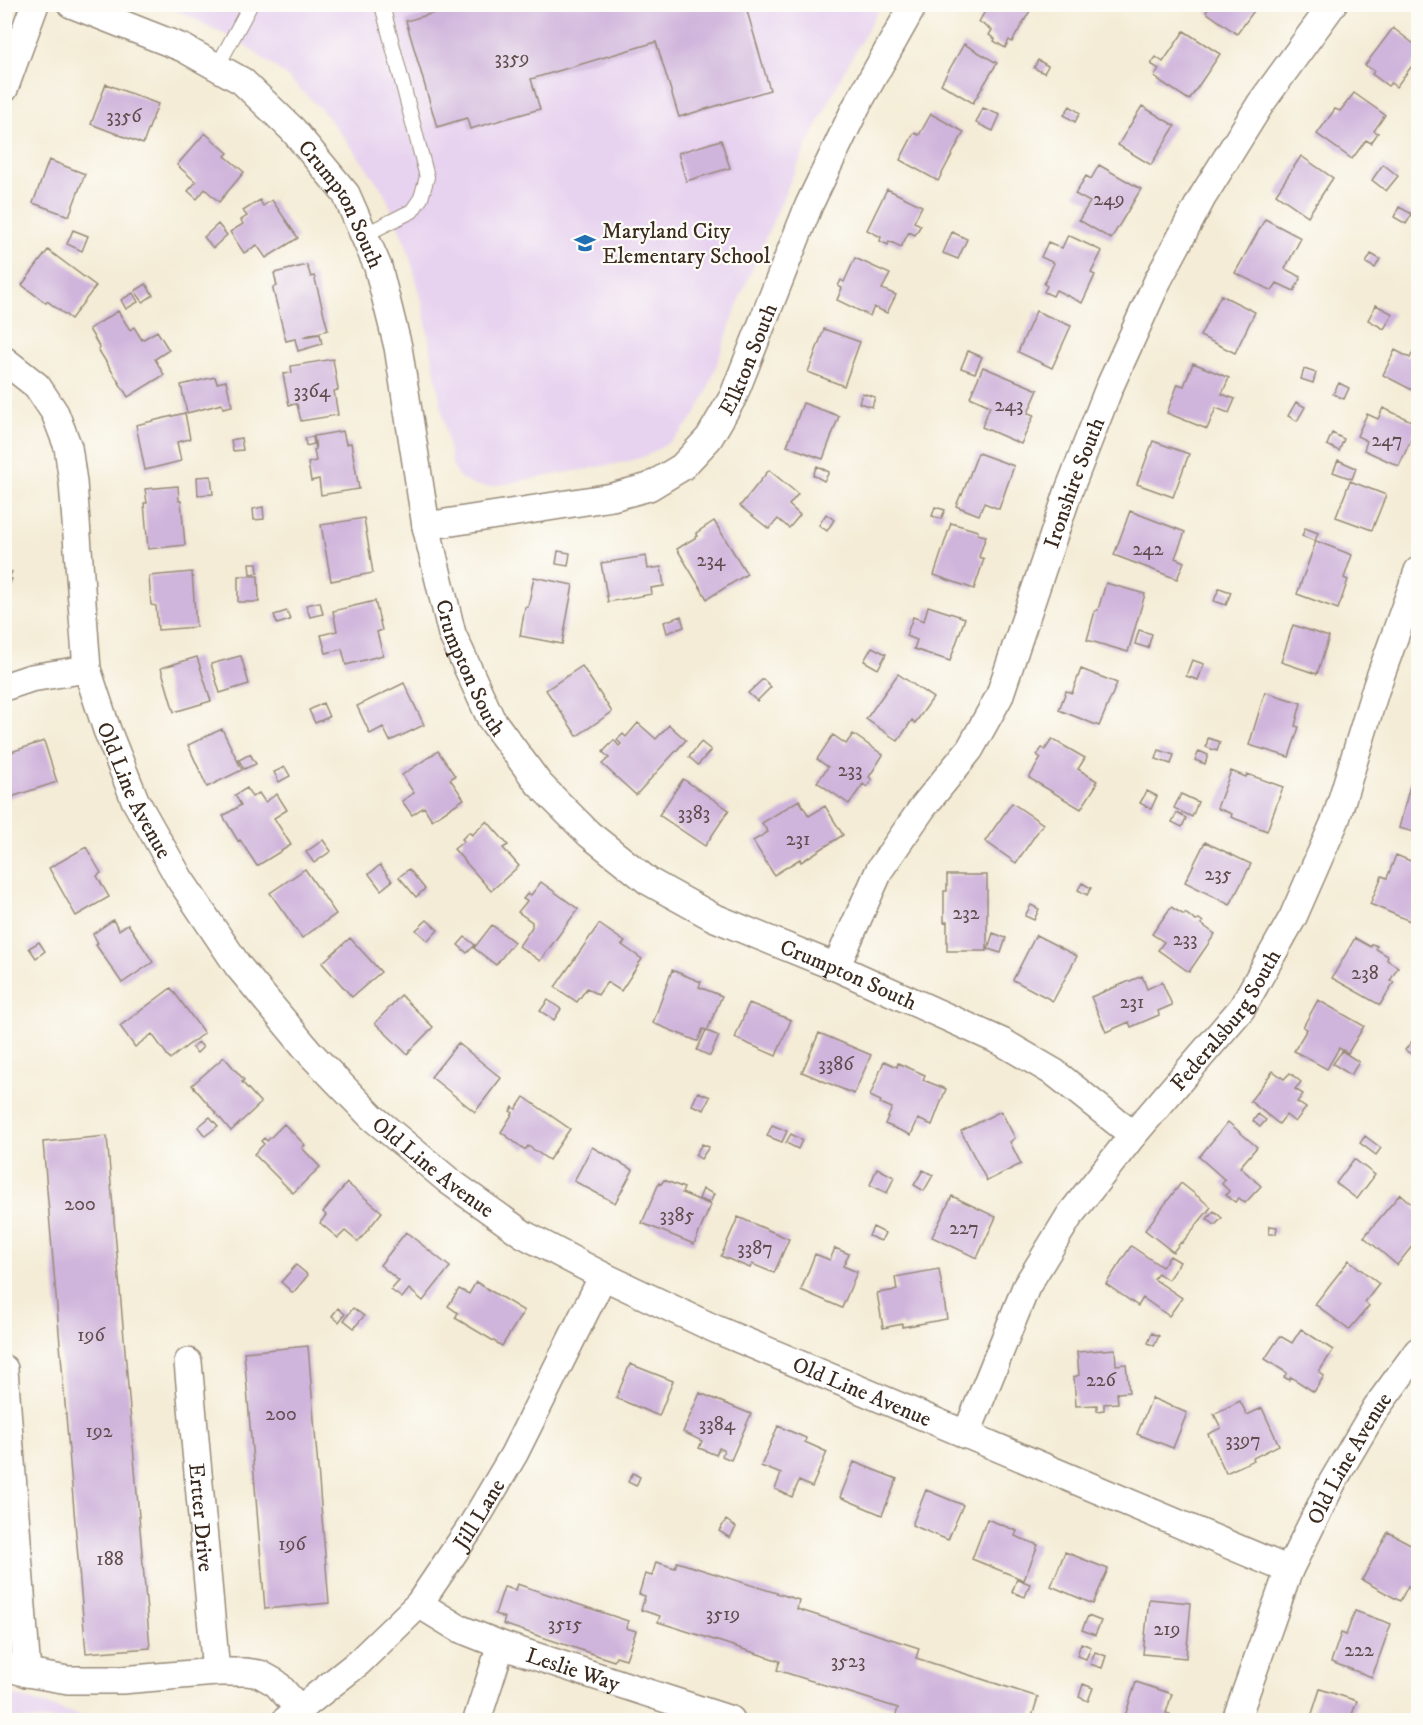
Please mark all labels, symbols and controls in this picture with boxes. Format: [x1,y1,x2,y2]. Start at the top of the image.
house number: 3359 [495,46,529,71]
house number: 3356 [106,104,142,129]
street label: Crumpton South [292,135,389,273]
house number: 249 [1093,187,1125,212]
place label: Maryland City Elementary School [602,218,771,270]
school or university icon: Maryland City Elementary School [573,231,597,255]
street label: Elkton South [713,299,784,421]
house number: 3364 [294,379,331,404]
house number: 243 [995,393,1023,418]
street label: Ironshire South [1038,413,1111,552]
house number: 247 [1371,428,1403,453]
house number: 242 [1132,537,1164,562]
house number: 234 [697,548,726,573]
street label: Crumpton South [429,597,511,742]
street label: Old Line Avenue [90,719,177,864]
house number: 233 [838,758,862,783]
house number: 3383 [678,801,710,826]
house number: 231 [786,827,810,852]
house number: 235 [1204,862,1232,887]
house number: 232 [952,901,980,926]
house number: 233 [1173,927,1197,952]
street label: Crumpton South [776,934,921,1017]
street label: Federalsburg South [1165,945,1287,1097]
house number: 238 [1351,961,1379,986]
house number: 231 [1120,990,1144,1015]
house number: 3386 [818,1052,854,1077]
street label: Old Line Avenue [366,1111,499,1224]
house number: 200 [64,1192,96,1217]
house number: 3385 [660,1203,694,1228]
house number: 227 [949,1216,979,1241]
house number: 3387 [737,1236,773,1261]
house number: 196 [77,1323,105,1348]
street label: Old Line Avenue [788,1351,935,1433]
house number: 226 [1086,1368,1117,1393]
street label: Old Line Avenue [1302,1387,1398,1529]
house number: 200 [265,1402,297,1427]
house number: 3384 [699,1412,736,1437]
house number: 192 [85,1419,113,1444]
house number: 3397 [1225,1428,1261,1453]
street label: Ertter Drive [182,1462,219,1573]
street label: Jill Lane [447,1474,511,1556]
house number: 196 [278,1532,306,1557]
house number: 188 [96,1547,124,1572]
house number: 3519 [706,1602,740,1627]
house number: 3515 [548,1612,582,1637]
house number: 219 [1153,1617,1181,1642]
house number: 222 [1344,1638,1374,1663]
street label: Leslie Way [522,1642,624,1698]
house number: 3523 [831,1649,865,1674]

